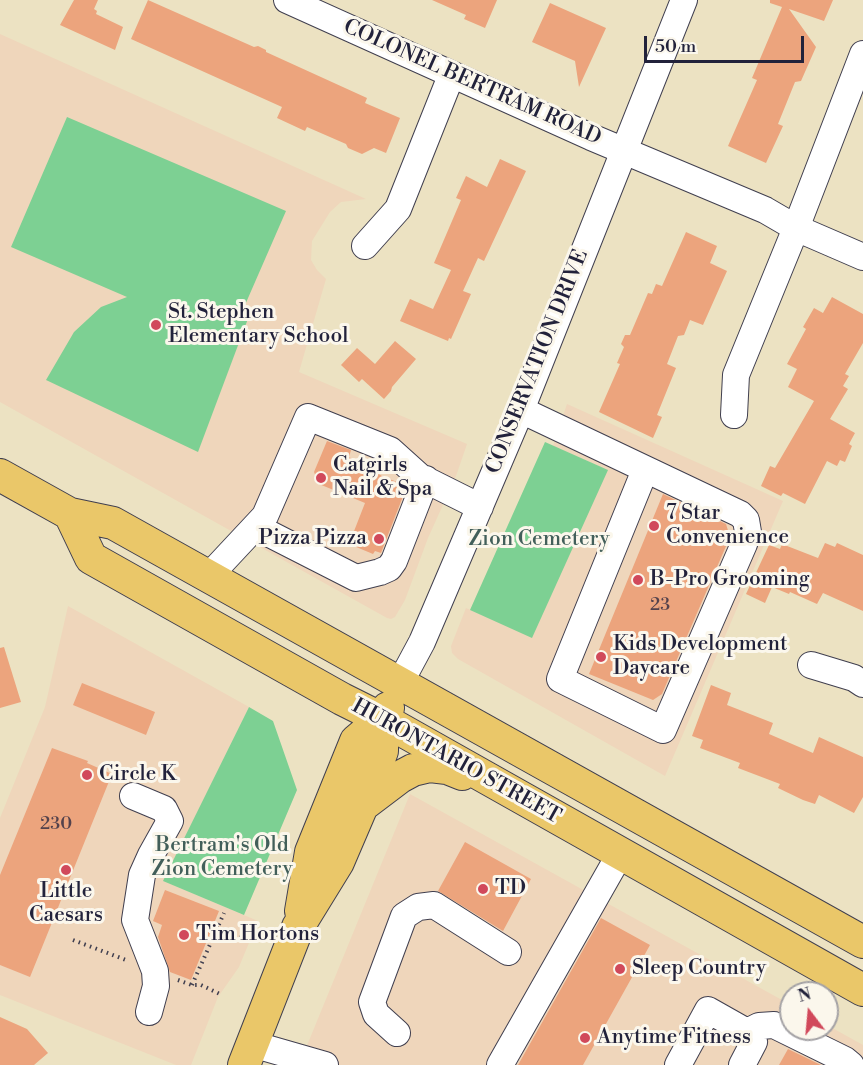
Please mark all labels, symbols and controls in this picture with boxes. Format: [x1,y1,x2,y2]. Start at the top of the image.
street label: COLONEL BERTRAM ROAD [339,15,605,151]
scale bar [647,24,808,62]
text: 50 m [655,35,696,58]
street label: CONSERVATION DRIVE [481,246,595,478]
place label: St. Stephen Elementary School [168,300,348,350]
marker: St. Stephen Elementary School [149,318,163,332]
place label: Catgirls Nail & Spa [333,453,432,503]
marker: Catgirls Nail & Spa [314,471,328,485]
place label: 7 Star Convenience [666,501,789,551]
marker: 7 Star Convenience [647,519,661,533]
place label: Pizza Pizza [259,526,367,552]
park label: Zion Cemetery [468,527,610,553]
marker: Pizza Pizza [372,532,386,546]
place label: B-Pro Grooming [650,567,810,593]
marker: B-Pro Grooming [631,573,645,587]
house number: 23 [650,595,670,617]
place label: Kids Development Daycare [613,632,787,682]
marker: Kids Development Daycare [594,650,608,664]
street label: HURONTARIO STREET [347,694,565,830]
place label: Circle K [99,762,176,788]
marker: Circle K [80,768,94,782]
house number: 230 [40,814,72,836]
park label: Bertram's Old Zion Cemetery [151,833,293,883]
marker: Little Caesars [59,863,73,877]
place label: TD [495,876,526,902]
place label: Little Caesars [29,879,103,929]
marker: TD [476,882,490,896]
place label: Tim Hortons [196,922,319,948]
marker: Tim Hortons [177,928,191,942]
place label: Sleep Country [632,956,766,982]
marker: Sleep Country [613,962,627,976]
north arrow [779,981,839,1041]
text: N [796,984,813,1007]
place label: Anytime Fitness [597,1025,751,1051]
marker: Anytime Fitness [578,1031,592,1045]

